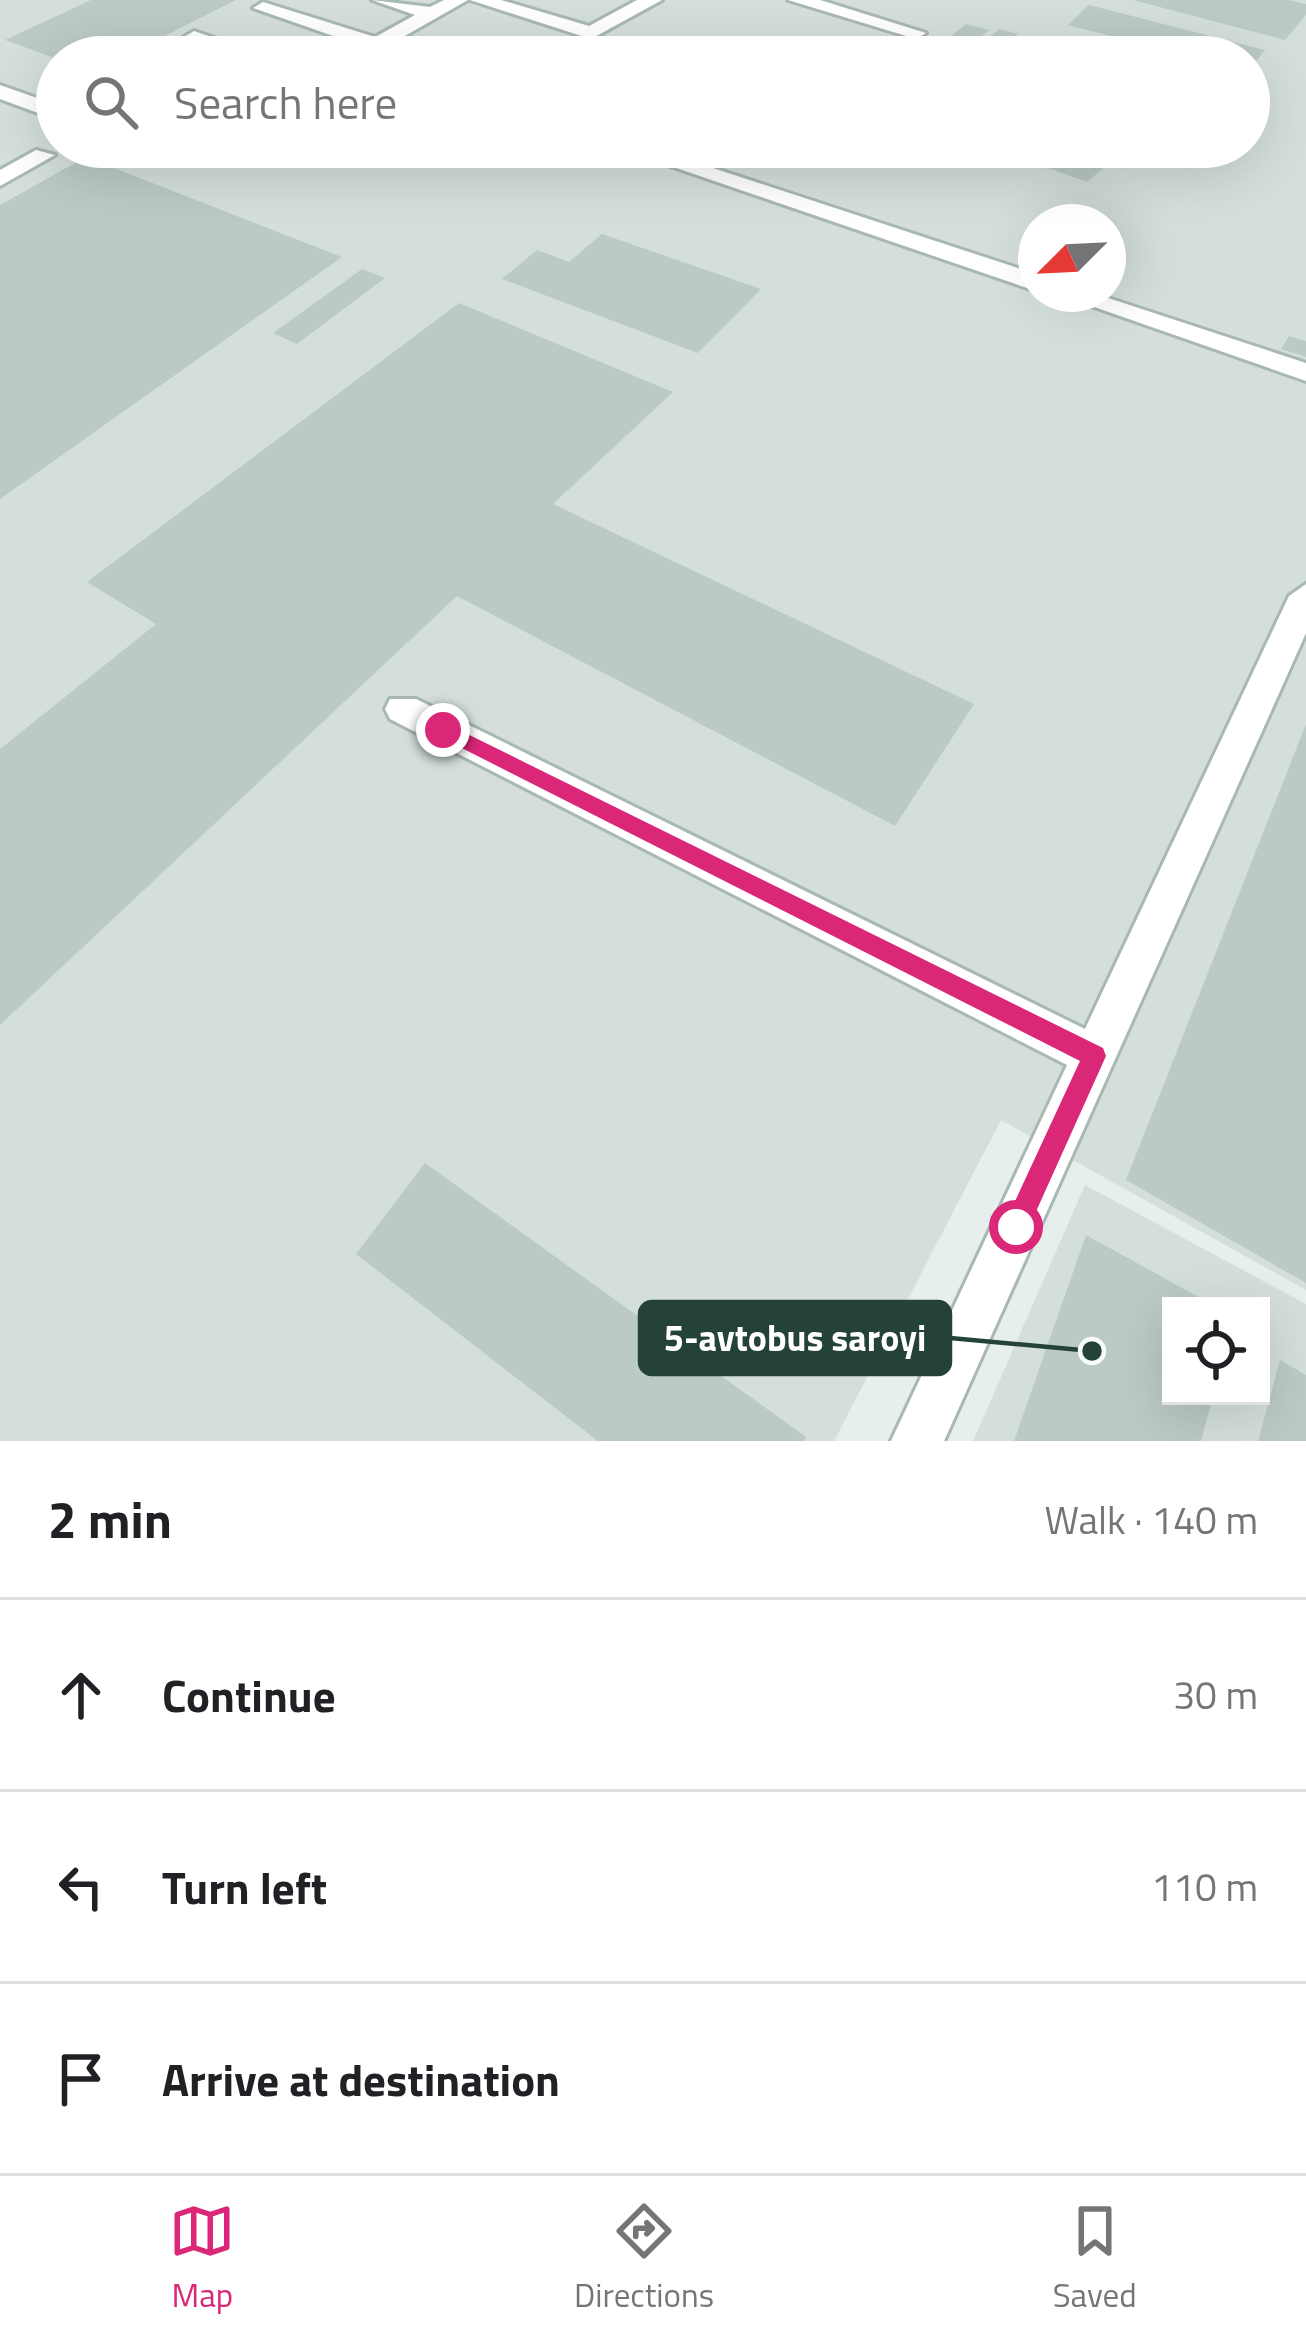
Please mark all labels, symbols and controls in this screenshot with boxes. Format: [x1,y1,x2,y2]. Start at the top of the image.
search box [36,36,1270,168]
text: Search here [174,68,397,136]
icon: search [78,69,144,135]
north arrow [1018,204,1126,312]
route end [416,703,470,757]
route start [989,1200,1043,1254]
map controls [1162,1297,1270,1405]
button: locate [1162,1297,1270,1405]
callout: 5-avtobus saroyi [640,1302,950,1374]
text: 5-avtobus saroyi [664,1310,926,1365]
text: 2 min [48,1480,172,1558]
text: Walk · 140 m [1044,1490,1258,1549]
text: Continue [162,1661,336,1729]
icon: ahead [48,1662,114,1728]
text: 30 m [1173,1665,1258,1724]
text: Turn left [162,1853,327,1921]
icon: left [48,1854,114,1920]
text: 110 m [1151,1857,1258,1916]
text: Arrive at destination [162,2045,560,2113]
icon: arrive [48,2046,114,2112]
tab: Map [169,2198,235,2320]
tab: Directions [574,2198,714,2320]
tab: Saved [1053,2198,1137,2320]

